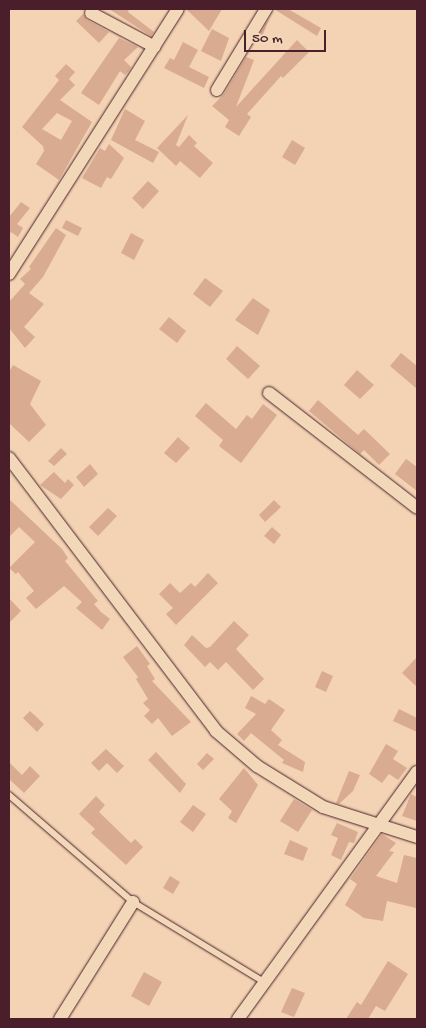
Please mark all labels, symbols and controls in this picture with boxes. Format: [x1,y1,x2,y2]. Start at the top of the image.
scale bar [246,20,328,52]
text: 50 m [252,30,283,48]

